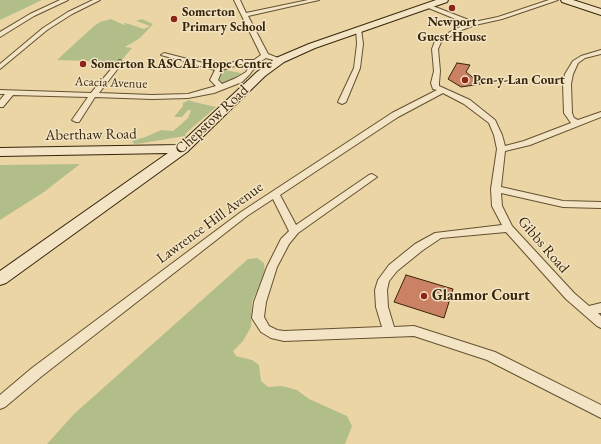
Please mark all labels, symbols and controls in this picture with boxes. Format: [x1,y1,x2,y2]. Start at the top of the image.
marker: Newport Guest House [447,3,457,13]
place label: Somerton Primary School [182,4,266,35]
marker: Somerton Primary School [169,14,179,24]
place label: Newport Guest House [418,14,486,45]
place label: Somerton RASCAL Hope Centre [91,56,272,72]
marker: Somerton RASCAL Hope Centre [78,59,88,69]
place label: Pen-y-Lan Court [473,72,565,88]
street label: Acacia Avenue [74,74,148,92]
marker: Pen-y-Lan Court [460,75,470,85]
street label: Chepstow Road [172,82,252,158]
street label: Aberthaw Road [45,125,137,145]
street label: Lawrence Hill Avenue [153,178,267,268]
street label: Gibbs Road [513,213,573,277]
place label: Glanmor Court [432,287,530,305]
marker: Glanmor Court [419,291,429,301]

